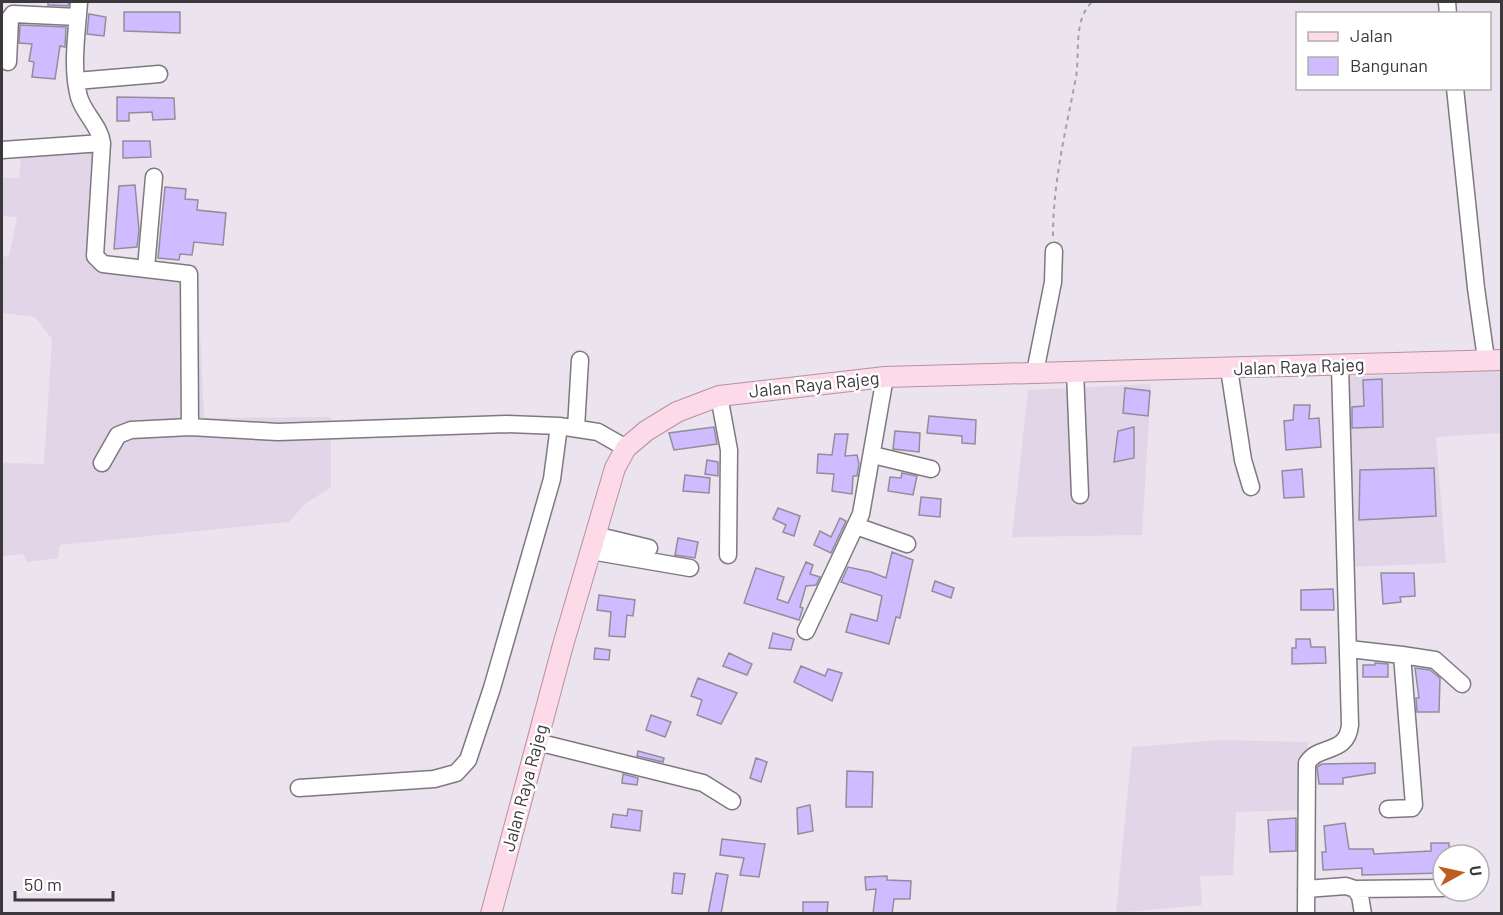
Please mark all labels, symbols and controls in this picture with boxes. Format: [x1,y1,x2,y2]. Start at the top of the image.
legend [1296,12,1491,90]
text: Jalan [1350,24,1393,46]
text: Bangunan [1350,54,1428,76]
street label: Jalan Raya Rajeg [1233,353,1365,379]
street label: Jalan Raya Rajeg [748,366,880,402]
street label: Jalan Raya Rajeg [496,722,552,854]
north arrow [1431,843,1491,903]
scale bar [15,864,112,902]
text: U [1466,865,1486,877]
text: 50 m [24,873,62,895]

